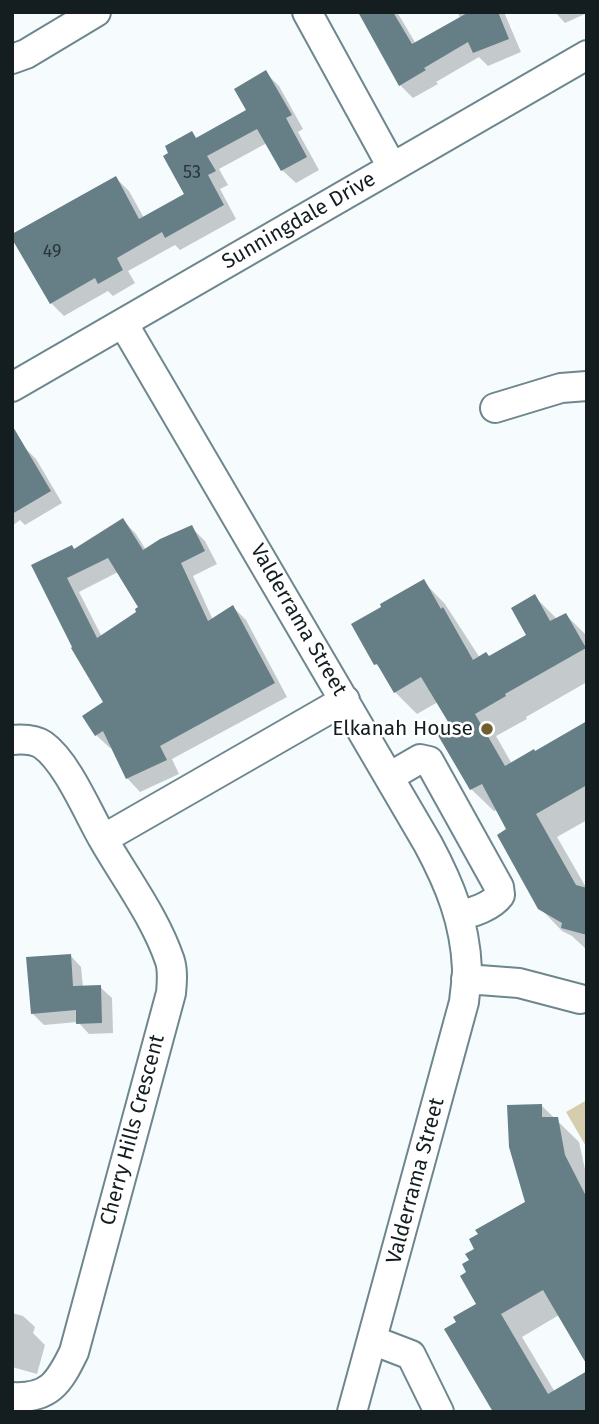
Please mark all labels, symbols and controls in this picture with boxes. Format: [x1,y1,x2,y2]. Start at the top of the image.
house number: 53 [183,162,201,184]
street label: Sunningdale Drive [218,167,380,275]
house number: 49 [43,241,61,263]
street label: Valderrama Street [244,540,352,700]
place label: Elkanah House [332,716,473,742]
marker: Elkanah House [479,721,495,737]
street label: Cherry Hills Crescent [95,1032,171,1228]
street label: Valderrama Street [382,1095,450,1267]

